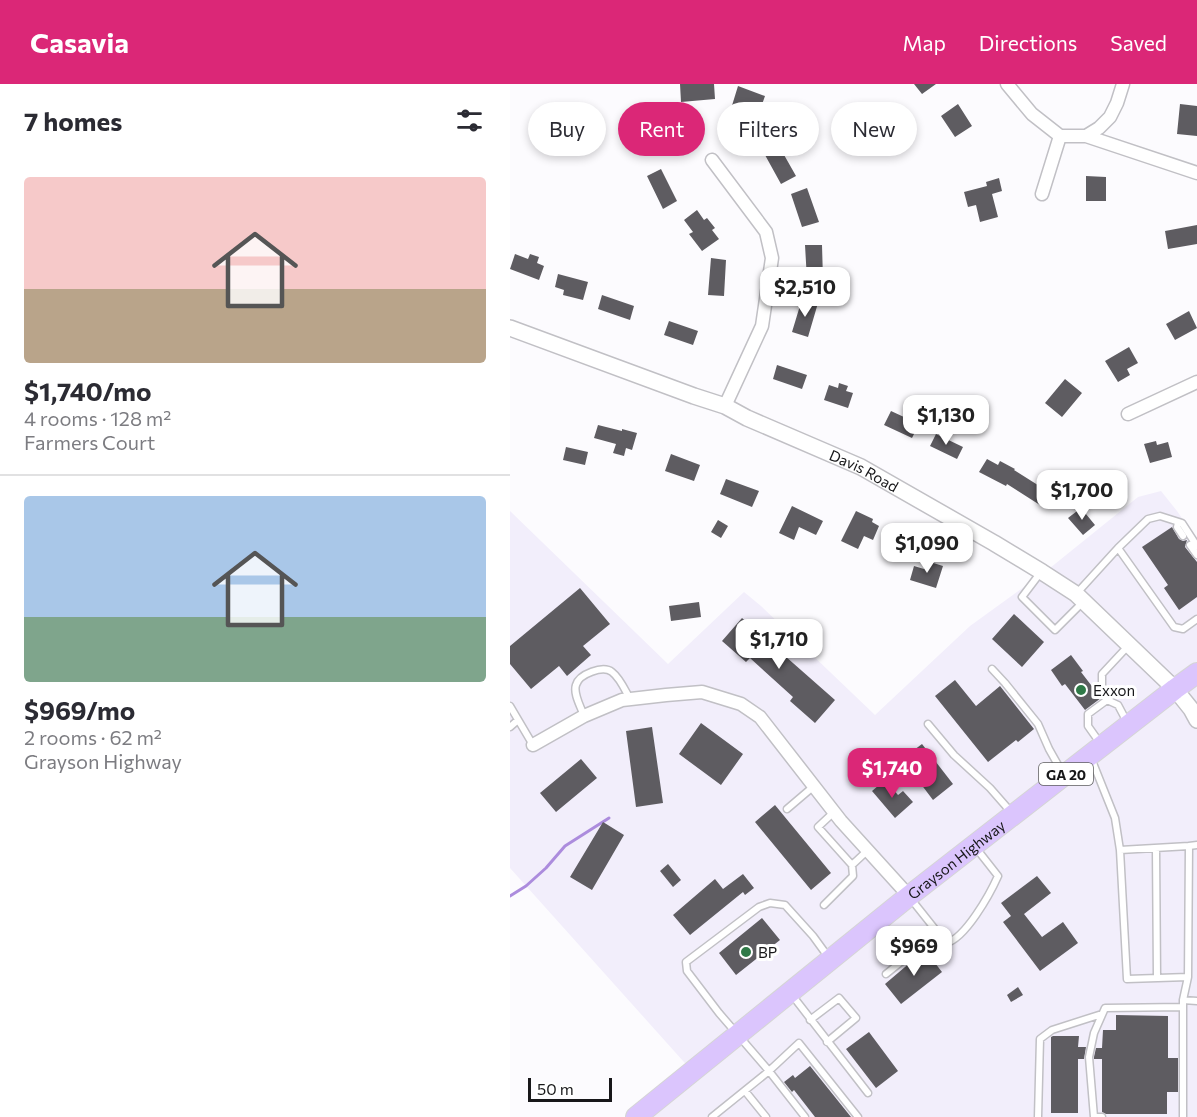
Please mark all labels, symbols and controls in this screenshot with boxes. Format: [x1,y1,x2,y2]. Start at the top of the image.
text: Casavia [30,25,129,59]
text: Map [903,30,946,55]
text: Directions [979,30,1077,55]
text: Saved [1110,30,1167,55]
chip: Buy [528,102,606,156]
chip: Rent [618,102,705,156]
chip: Filters [717,102,819,156]
chip: New [831,102,917,156]
icon: filters [453,104,486,137]
text: 7 homes [24,105,122,136]
icon: home [201,216,309,324]
pin: $2,510 [756,267,854,318]
text: $2,510 [774,274,836,298]
text: $1,740/mo [24,375,152,406]
pin: $1,130 [897,395,995,446]
text: $1,130 [917,402,975,426]
text: 4 rooms · 128 m² [24,406,171,430]
text: Farmers Court [24,430,155,454]
street label: Davis Road [827,446,902,495]
pin: $1,700 [1033,470,1131,521]
text: $1,700 [1051,477,1113,501]
pin: $1,090 [878,523,976,574]
text: $1,090 [895,530,959,554]
icon: home [201,535,309,643]
pin: $1,710 [730,619,828,670]
text: $1,710 [750,626,808,650]
place label: Exxon [1093,681,1135,699]
marker: Exxon [1074,683,1088,697]
text: $969/mo [24,694,135,725]
text: 2 rooms · 62 m² [24,725,162,749]
pin: $1,740 [843,748,941,799]
text: Grayson Highway [24,749,182,773]
text: $1,740 [862,755,922,779]
road number: GA 20 [1039,763,1093,785]
street label: Grayson Highway [904,816,1009,903]
pin: $969 [878,926,950,977]
text: $969 [890,933,938,957]
place label: BP [758,943,777,961]
marker: BP [739,945,753,959]
scale bar [528,1075,612,1102]
text: 50 m [537,1079,574,1098]

